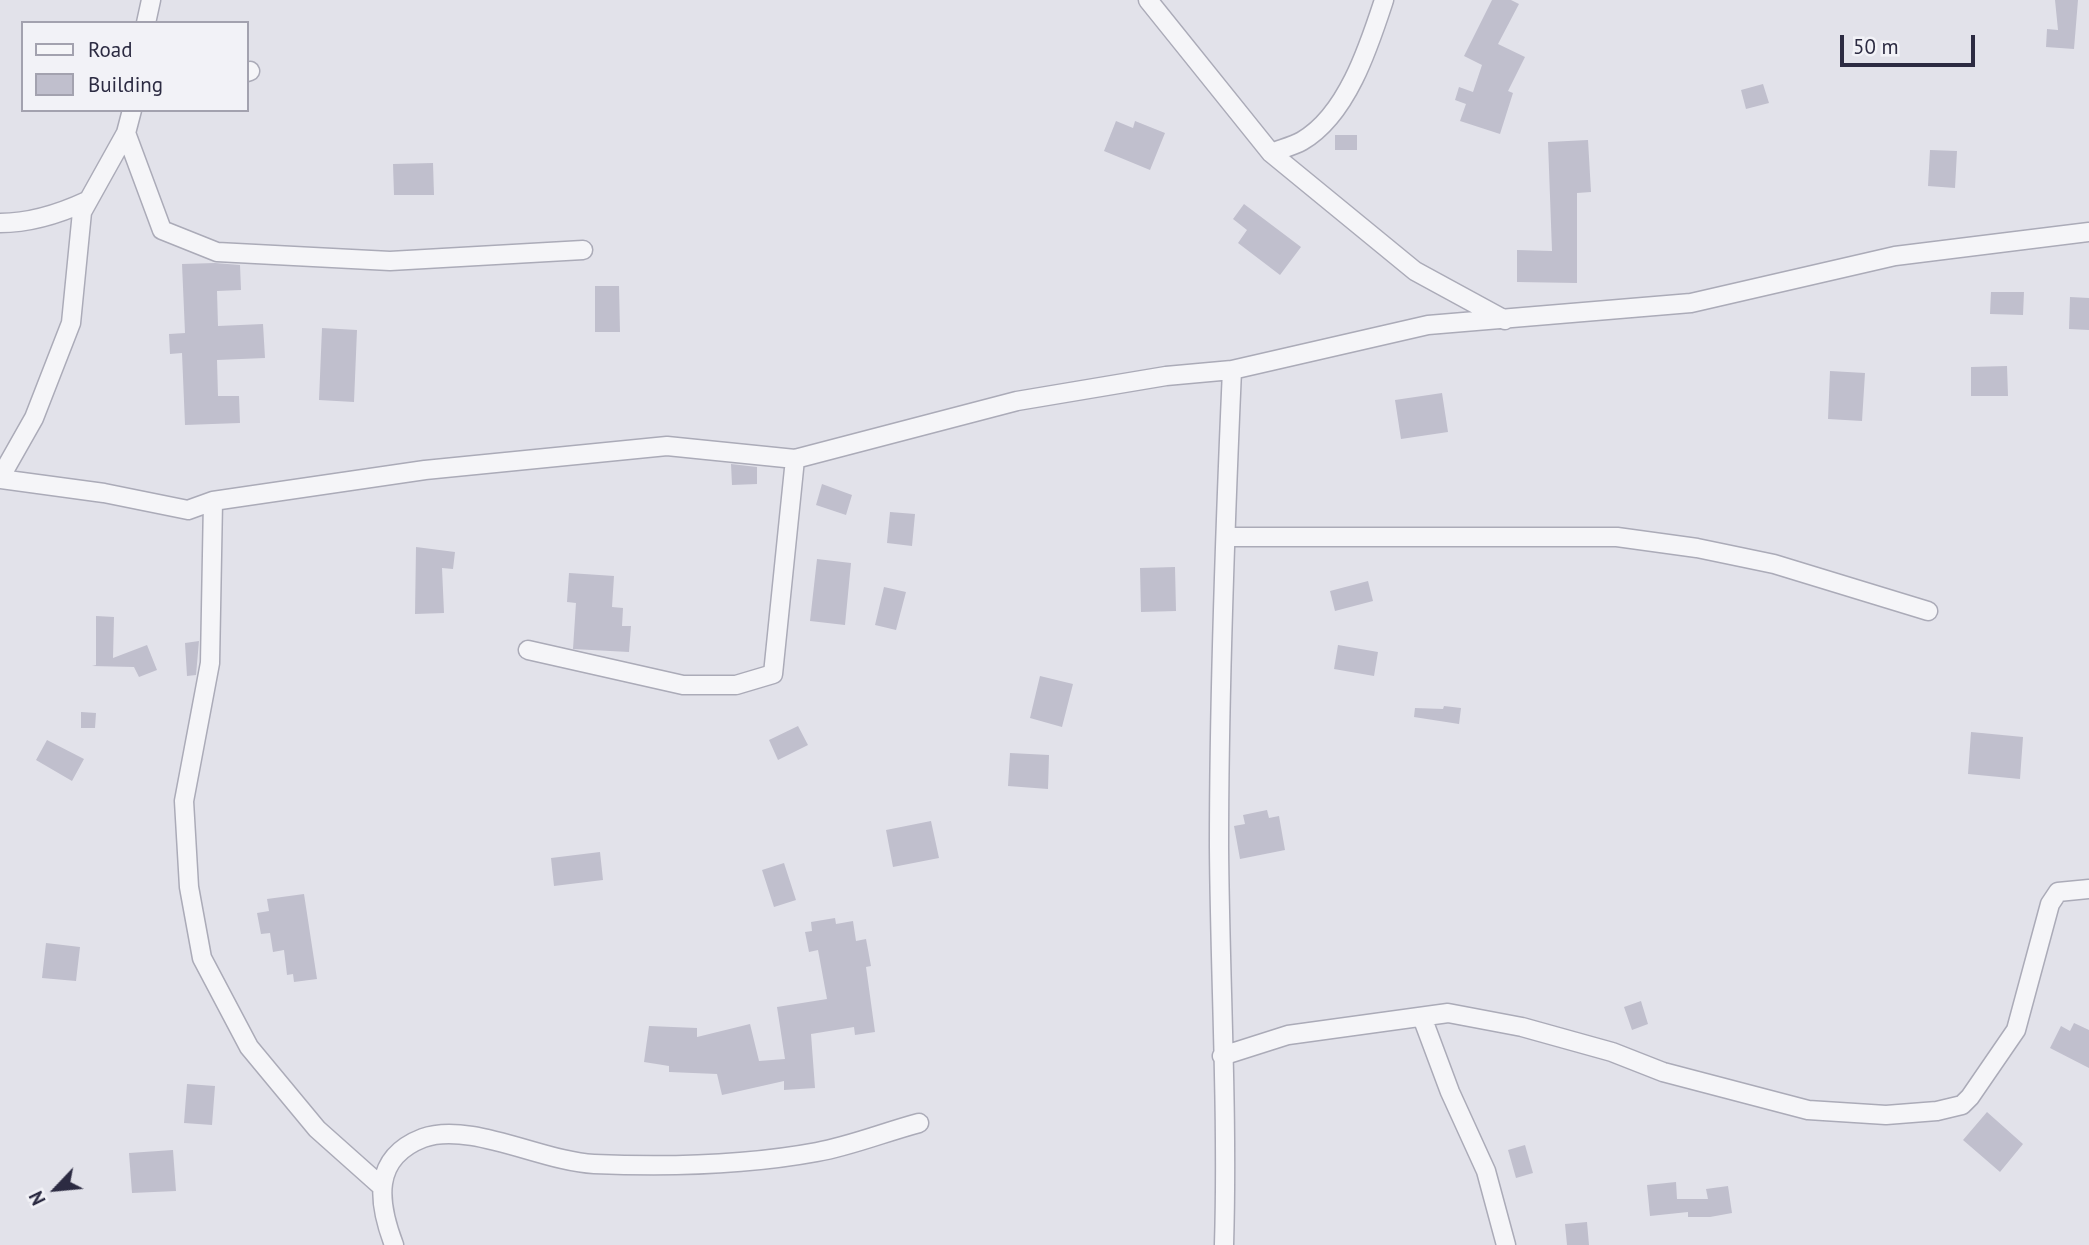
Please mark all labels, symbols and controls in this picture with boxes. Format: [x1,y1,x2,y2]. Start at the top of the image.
legend [21,21,248,112]
scale bar [1844,21,1979,65]
text: 50 m [1853,33,1899,60]
text: Road [88,36,132,63]
text: Building [88,71,163,98]
north arrow [21,1154,91,1224]
text: N [24,1187,51,1209]

